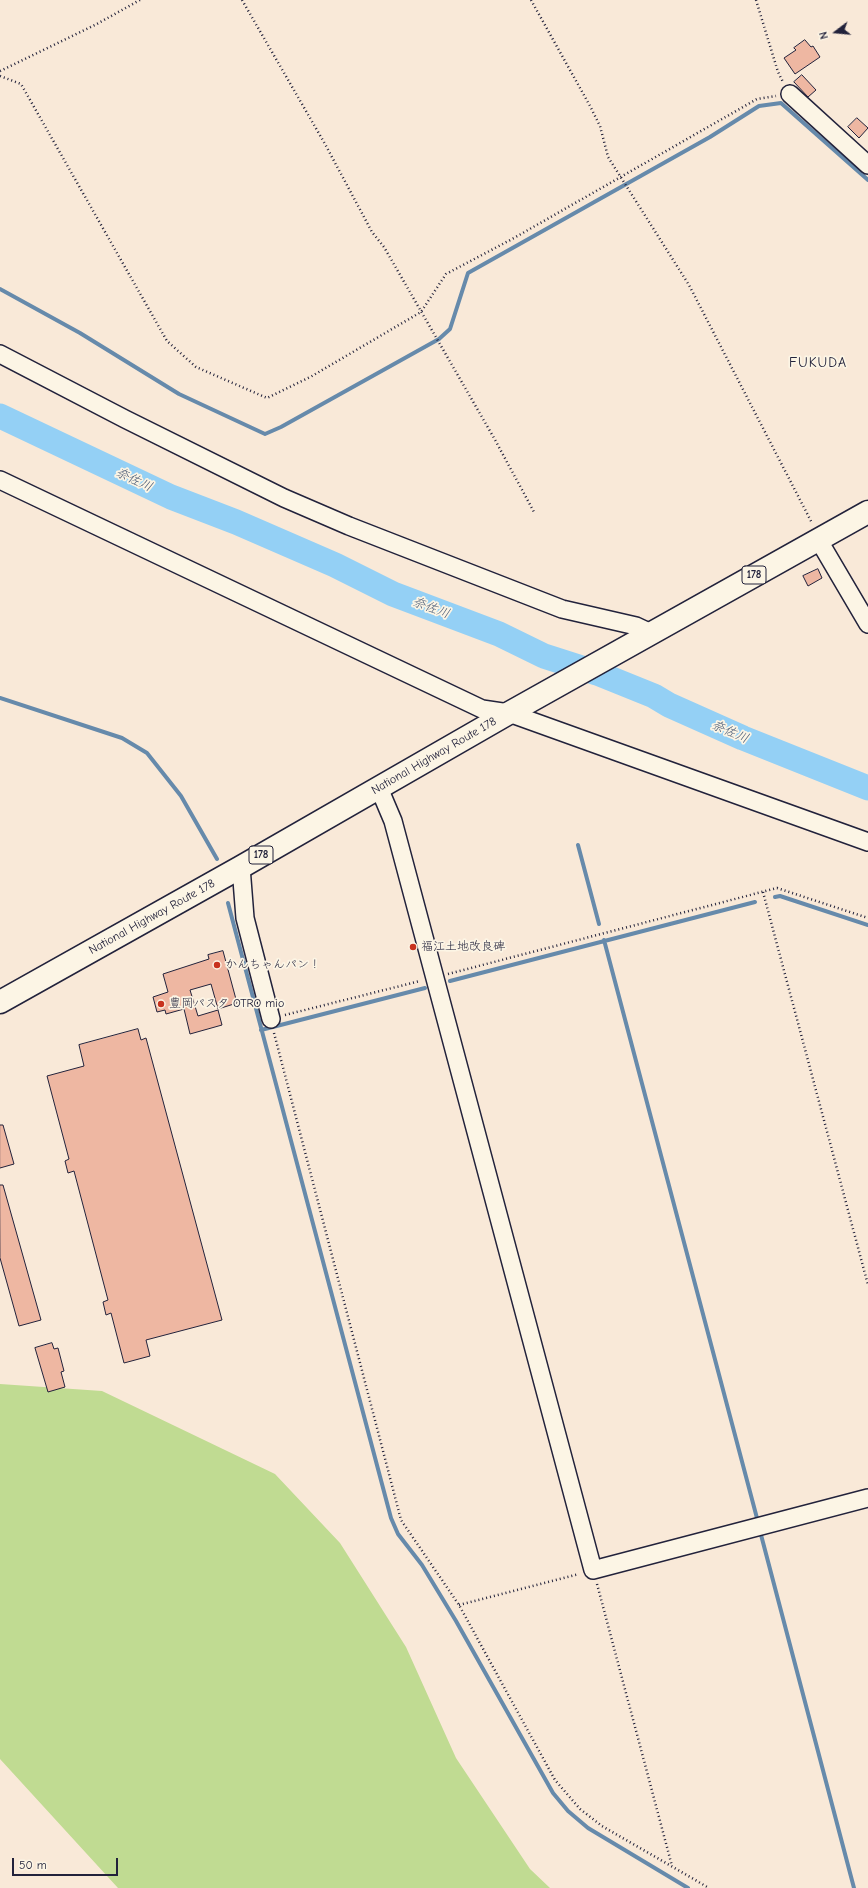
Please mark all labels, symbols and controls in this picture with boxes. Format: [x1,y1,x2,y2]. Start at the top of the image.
north arrow [816,12,856,52]
text: N [817,30,831,41]
district label: FUKUDA [789,355,847,371]
water label: 奈佐川 [113,465,155,495]
road number: 178 [742,566,766,584]
water label: 奈佐川 [410,594,452,622]
street label: National Highway Route 178 [369,714,499,798]
water label: 奈佐川 [709,717,751,747]
road number: 178 [249,846,273,864]
street label: National Highway Route 178 [86,876,218,958]
place label: 福江土地改良碑 [421,940,505,954]
marker: 福江土地改良碑 [408,942,418,952]
place label: かんちゃんパン！ [225,958,321,972]
marker: かんちゃんパン！ [212,960,222,970]
place label: 豊岡パスタ OTRO mio [169,997,284,1011]
marker: 豊岡パスタ OTRO mio [156,999,166,1009]
scale bar [14,1850,120,1876]
text: 50 m [19,1858,47,1872]

